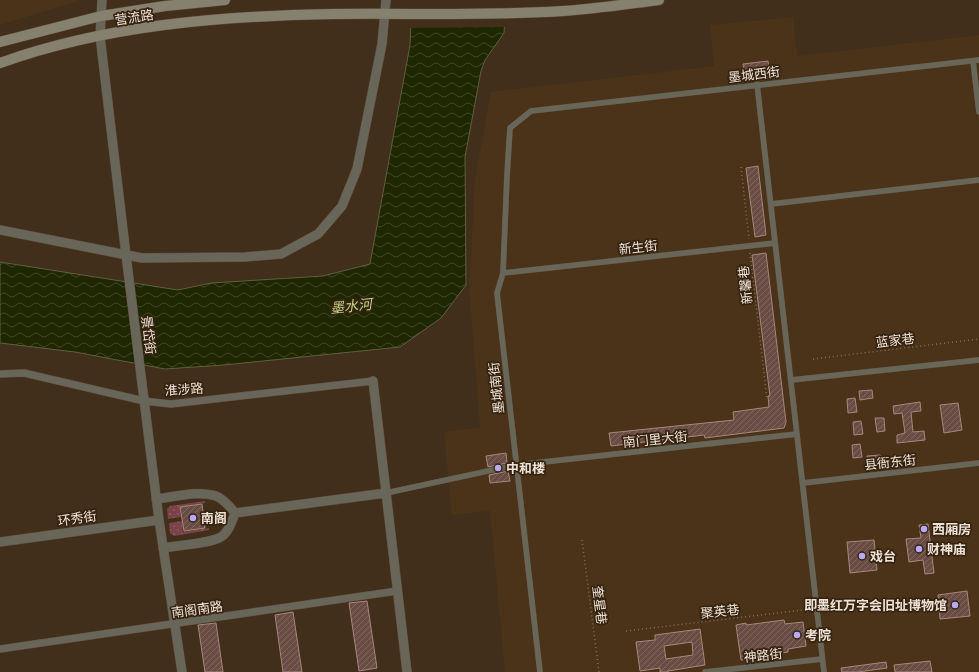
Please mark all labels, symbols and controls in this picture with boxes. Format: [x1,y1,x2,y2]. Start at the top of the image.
street label: 营流路 [113,6,155,28]
street label: 墨城西街 [727,63,781,85]
street label: 新生街 [618,237,658,257]
street label: 新馨巷 [735,265,755,305]
water label: 墨水河 [329,295,376,317]
street label: 景岱街 [139,315,159,355]
street label: 蓝家巷 [875,330,915,350]
street label: 墨城南街 [485,361,507,415]
street label: 淮涉路 [164,380,204,398]
street label: 南门里大街 [622,428,688,450]
street label: 县衙东街 [863,451,917,473]
place label: 中和楼 [506,460,545,476]
marker: 中和楼 [493,463,503,473]
street label: 环秀街 [57,507,97,529]
place label: 南阁 [201,510,227,526]
marker: 南阁 [188,513,198,523]
place label: 西厢房 [932,521,971,537]
marker: 西厢房 [919,524,929,534]
place label: 财神庙 [927,541,966,557]
marker: 财神庙 [914,544,924,554]
place label: 戏台 [870,548,896,564]
marker: 戏台 [857,551,867,561]
street label: 奎星巷 [590,585,610,625]
street label: 南阁南路 [170,597,224,621]
place label: 即墨红万字会旧址博物馆 [804,597,947,613]
marker: 即墨红万字会旧址博物馆 [950,600,960,610]
street label: 聚英巷 [700,601,740,621]
place label: 考院 [805,627,831,643]
marker: 考院 [792,630,802,640]
street label: 神路街 [743,645,783,665]

